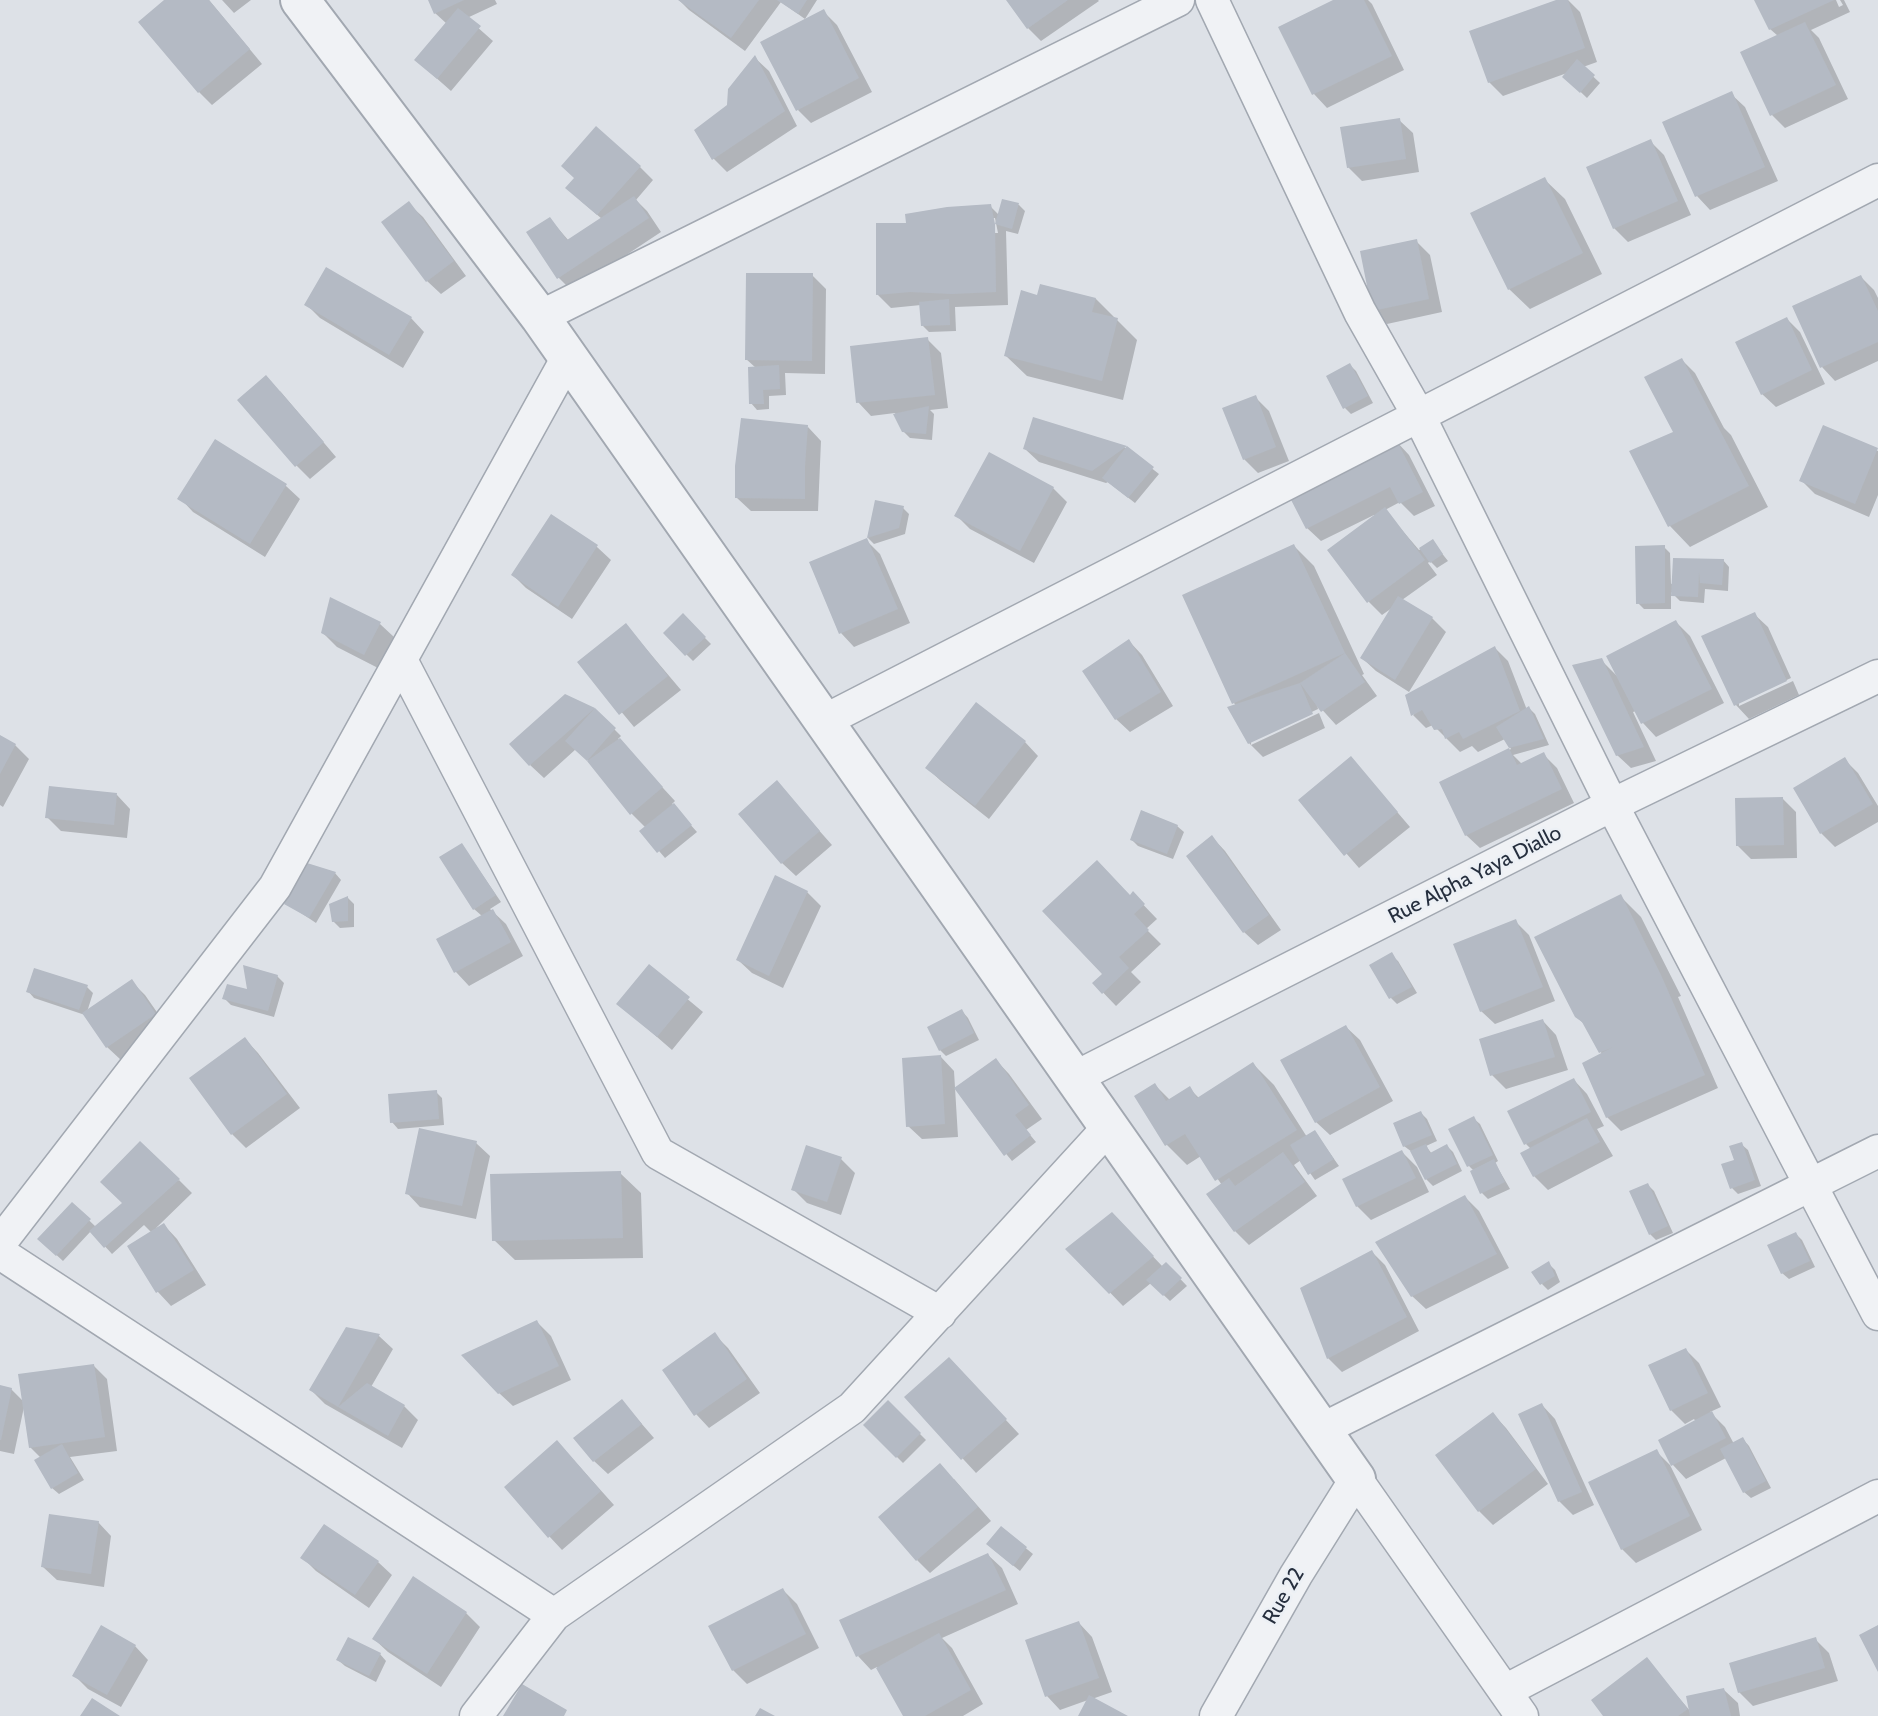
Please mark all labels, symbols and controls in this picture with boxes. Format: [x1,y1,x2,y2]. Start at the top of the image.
street label: Rue Alpha Yaya Diallo [1384,820,1566,930]
street label: Rue 22 [1258,1563,1310,1629]

